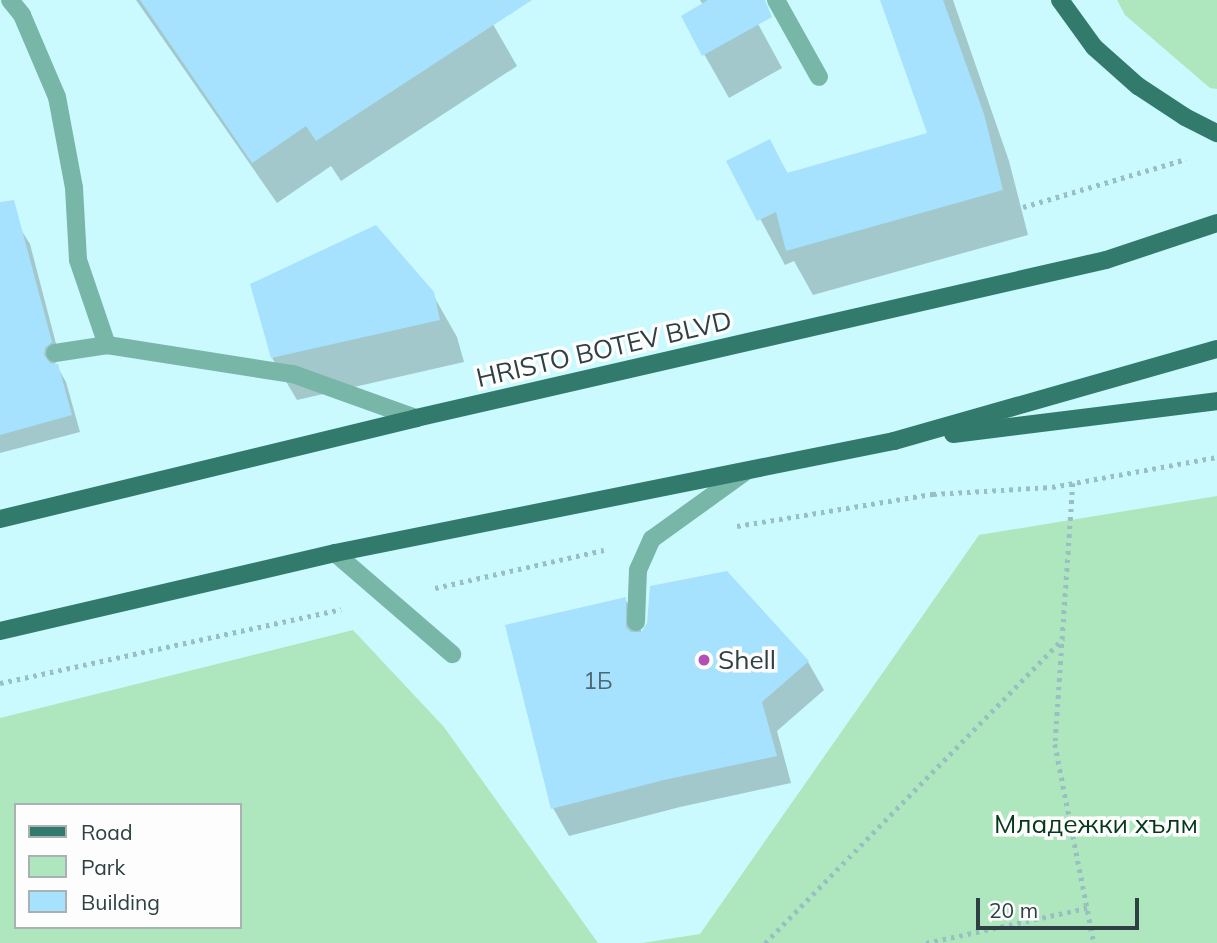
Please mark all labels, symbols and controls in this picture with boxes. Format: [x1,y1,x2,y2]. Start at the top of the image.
street label: HRISTO BOTEV BLVD [473,304,735,394]
place label: Shell [718,644,776,676]
marker: Shell [696,652,712,668]
house number: 1Б [583,667,613,695]
legend [14,803,242,929]
park label: Младежки хълм [994,808,1198,840]
text: Road [81,819,132,845]
text: Park [81,854,125,880]
scale bar [979,884,1142,928]
text: Building [81,889,160,915]
text: 20 m [989,897,1038,923]

